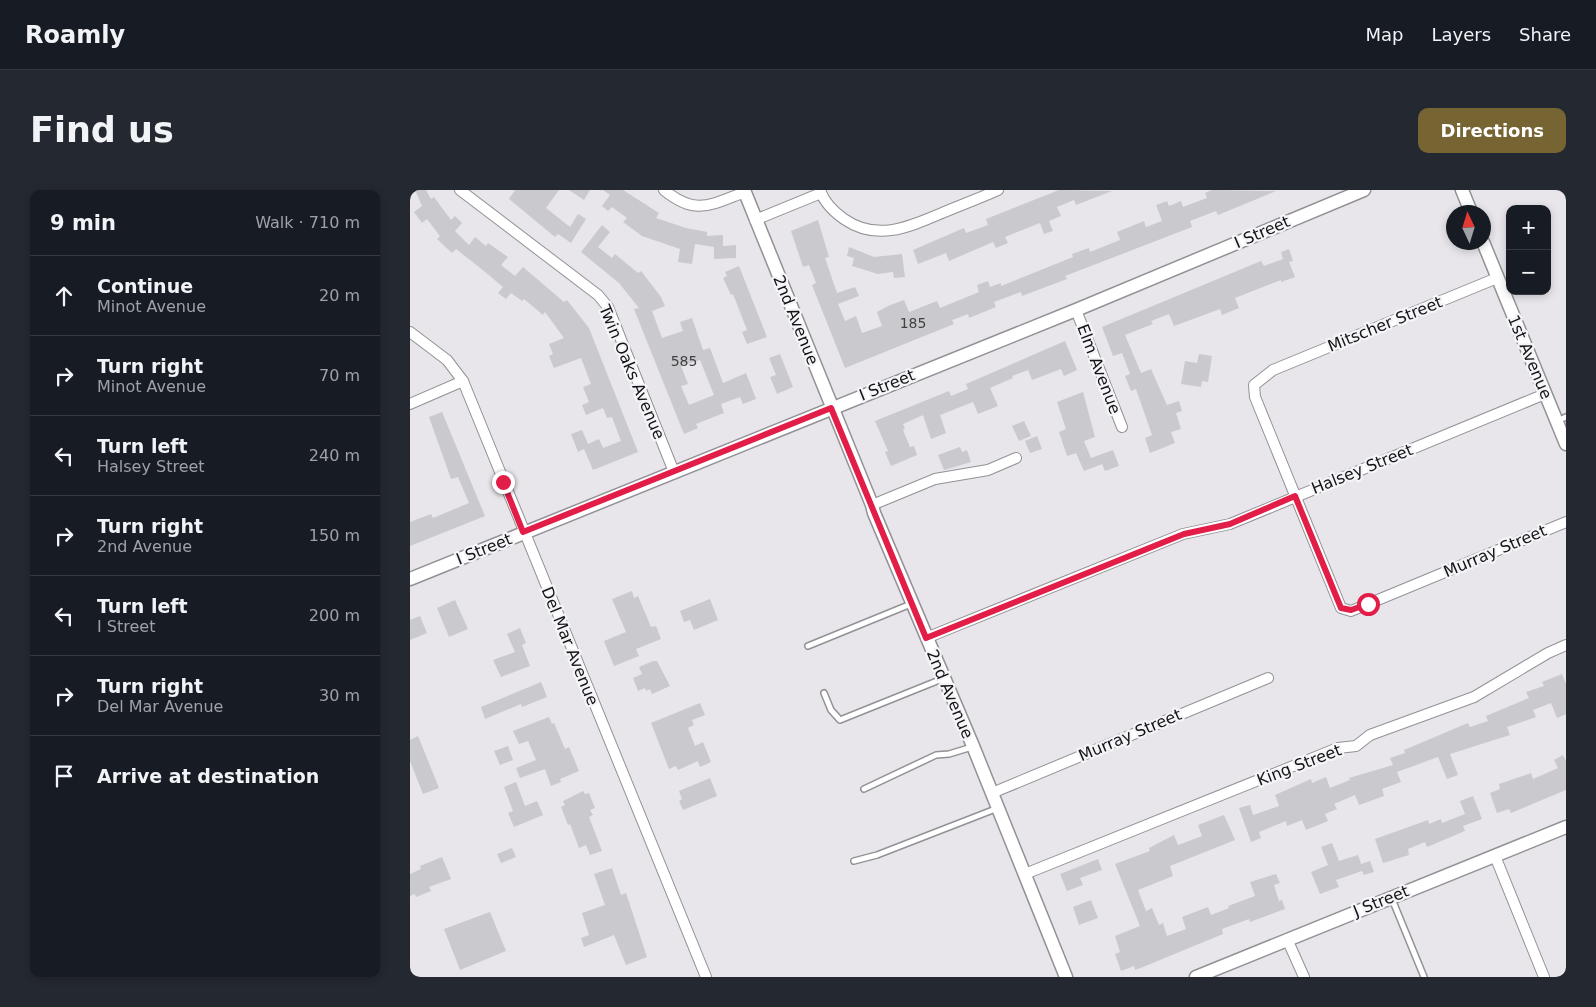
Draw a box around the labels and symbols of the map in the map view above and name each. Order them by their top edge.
north arrow [1446,205,1491,250]
street label: I Street [1231,212,1293,252]
street label: 2nd Avenue [769,272,823,368]
street label: Mitscher Street [1325,292,1445,356]
street label: Twin Oaks Avenue [595,301,669,442]
street label: 1st Avenue [1504,312,1556,402]
house number: 185 [900,315,926,331]
street label: Elm Avenue [1073,321,1125,417]
house number: 585 [671,353,697,369]
street label: I Street [856,365,918,405]
street label: Halsey Street [1309,440,1415,498]
route end [492,471,515,494]
street label: Murray Street [1441,521,1549,581]
street label: I Street [453,529,515,569]
street label: Del Mar Avenue [538,584,602,708]
route start [1357,593,1380,616]
street label: 2nd Avenue [923,647,977,741]
street label: Murray Street [1076,705,1184,765]
street label: King Street [1254,740,1344,790]
street label: J Street [1349,881,1412,921]

